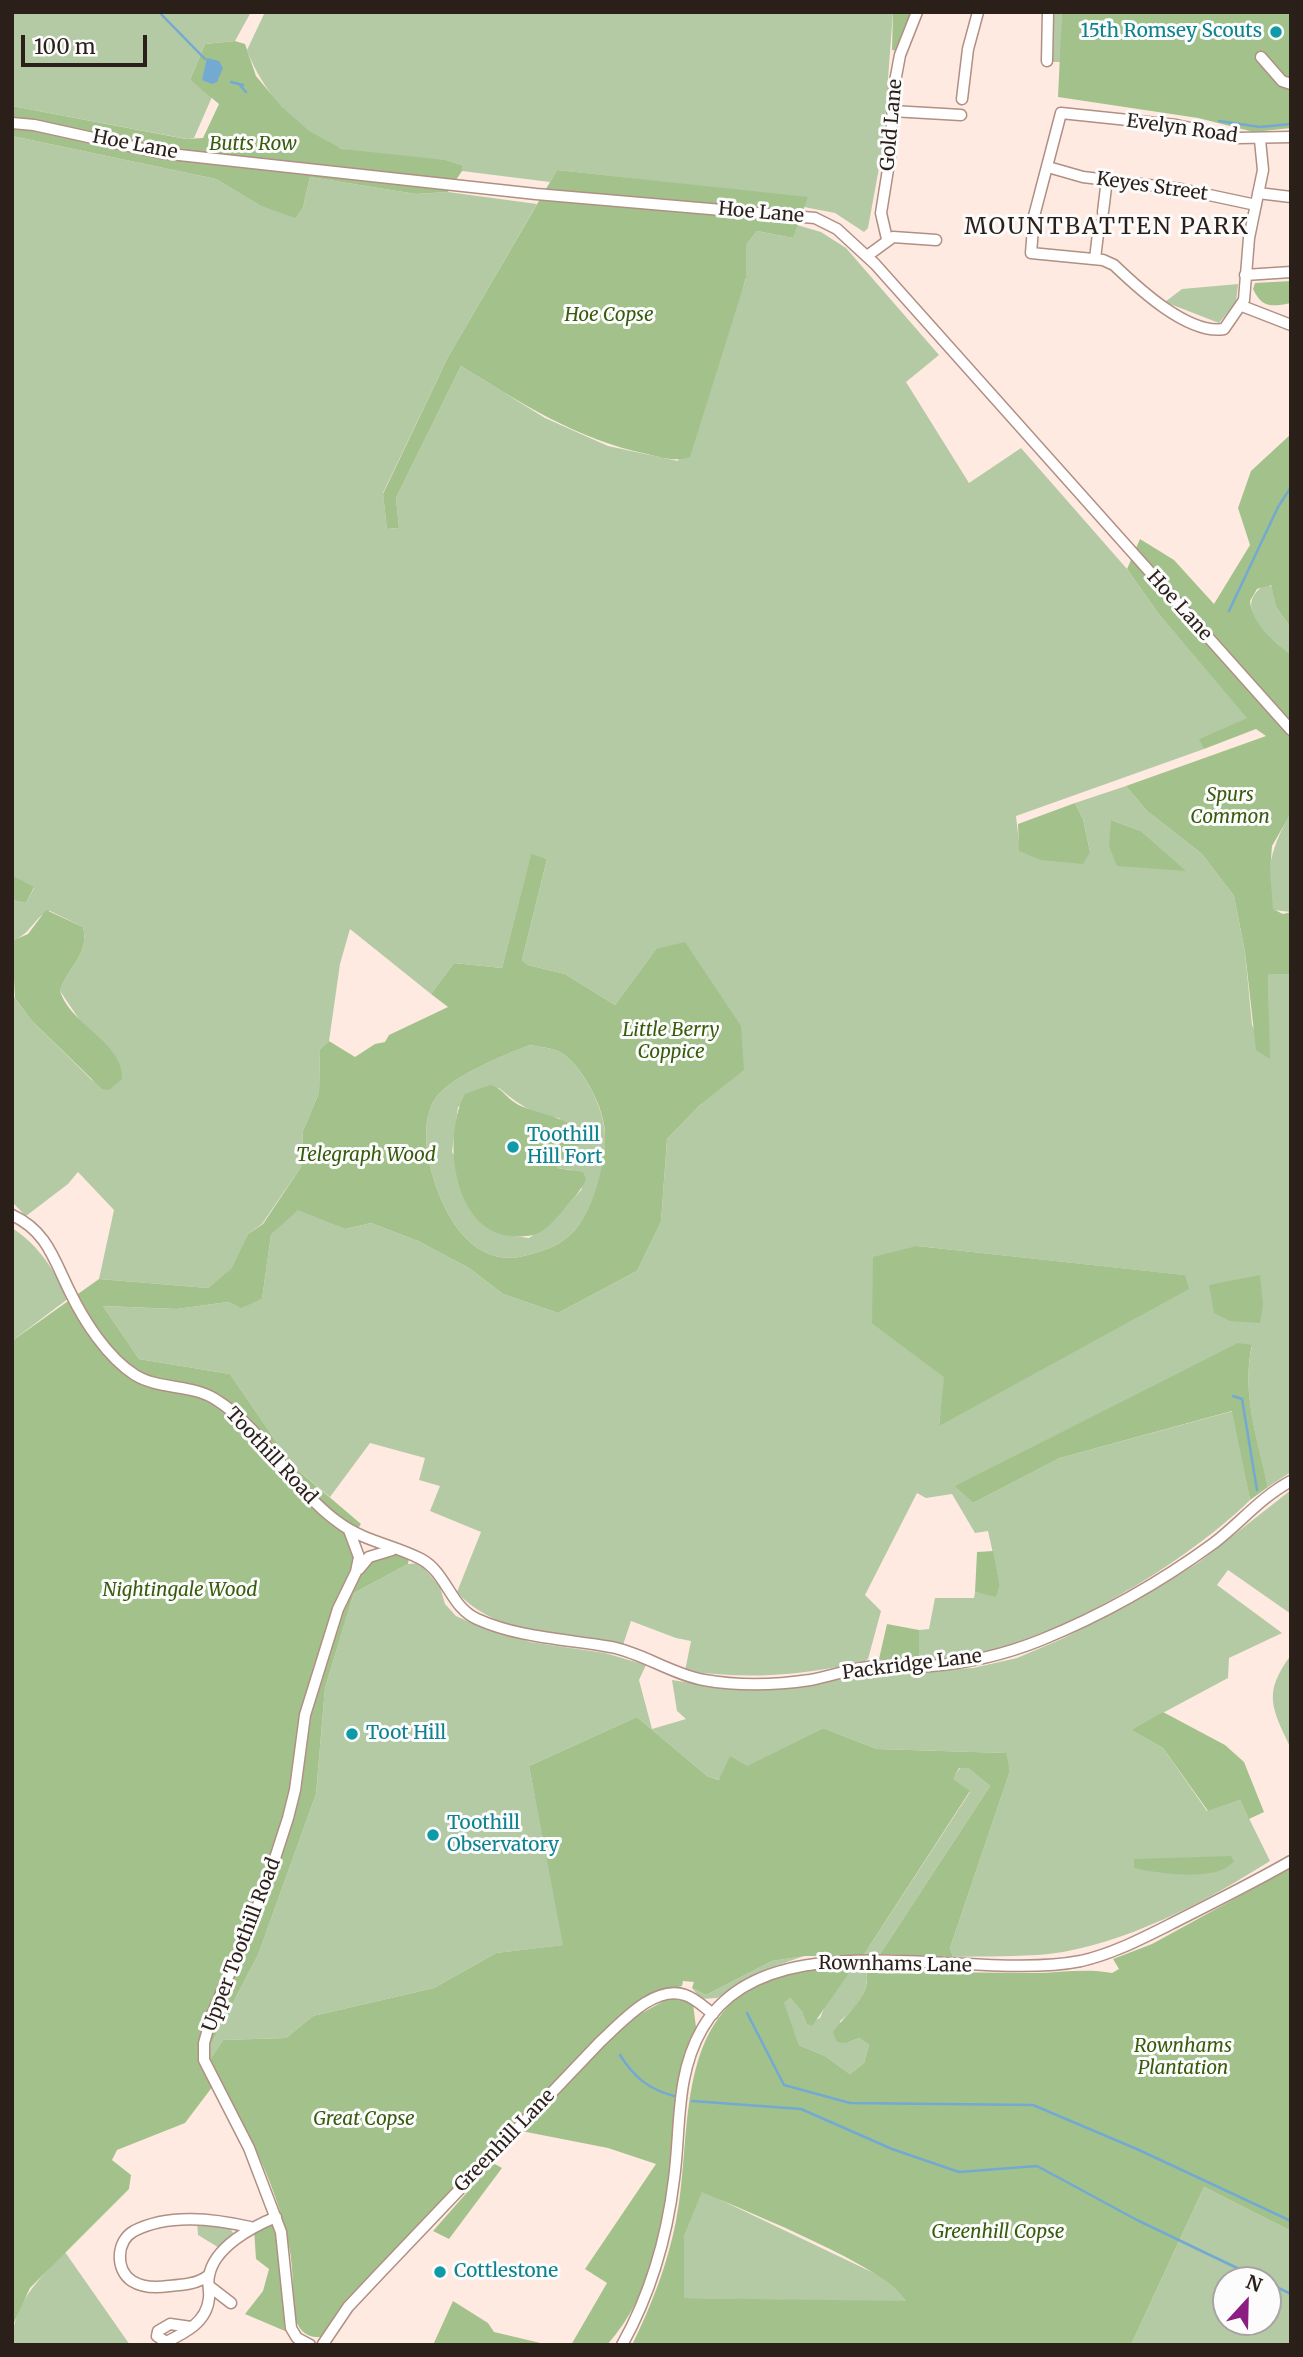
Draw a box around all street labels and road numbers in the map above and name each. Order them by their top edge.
street label: Gold Lane [877,78,907,172]
street label: Evelyn Road [1125,110,1239,148]
street label: Hoe Lane [91,126,179,164]
street label: Keyes Street [1095,168,1209,206]
street label: Hoe Lane [717,198,805,228]
street label: Hoe Lane [1142,566,1216,646]
street label: Toothill Road [221,1403,321,1509]
street label: Packridge Lane [841,1645,983,1685]
street label: Upper Toothill Road [198,1855,286,2035]
street label: Rownhams Lane [818,1952,972,1978]
street label: Greenhill Lane [450,2085,560,2197]

